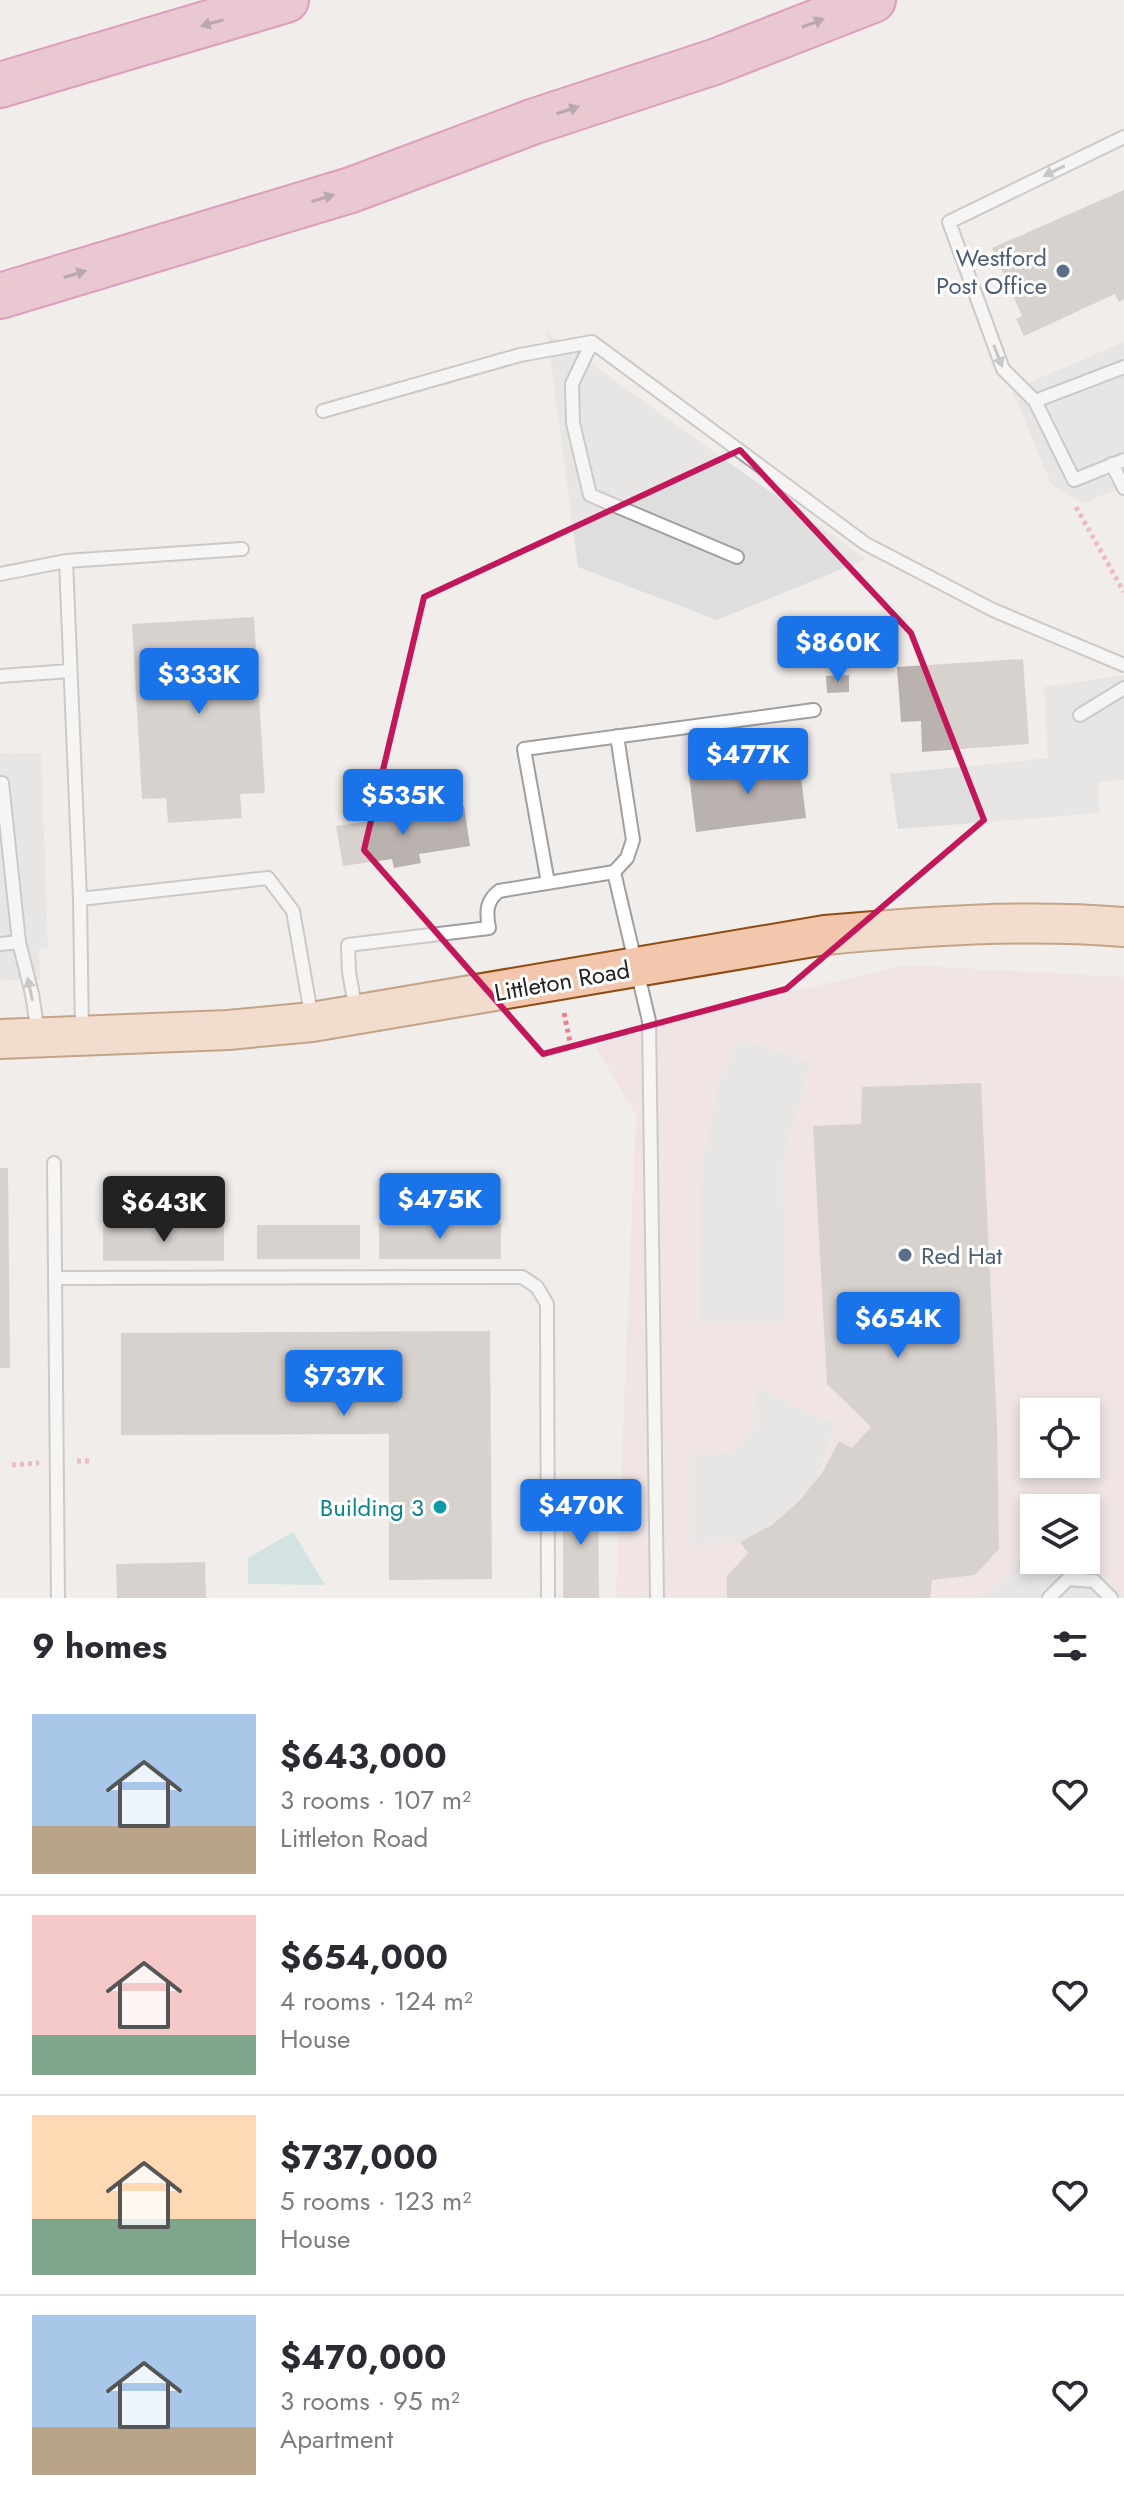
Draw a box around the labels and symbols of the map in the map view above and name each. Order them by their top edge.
one-way arrow [801,16,825,29]
one-way arrow [199,17,223,30]
one-way arrow [556,104,580,116]
one-way arrow [1042,164,1065,178]
one-way arrow [312,191,336,204]
place label: Westford Post Office [936,240,1047,303]
marker: Westford Post Office [1054,262,1072,280]
one-way arrow [63,267,87,280]
one-way arrow [992,344,1005,368]
pin: $860K [782,616,894,684]
pin: $333K [143,648,255,716]
pin: $477K [692,728,804,796]
pin: $535K [347,769,459,837]
street label: Littleton Road [492,952,632,1010]
one-way arrow [23,977,36,1002]
pin: $475K [384,1173,496,1241]
pin: $643K [108,1176,220,1244]
place label: Red Hat [921,1238,1002,1273]
marker: Red Hat [896,1246,914,1264]
pin: $654K [842,1292,954,1360]
pin: $737K [288,1350,400,1418]
pin: $470K [525,1479,637,1547]
place label: Building 3 [320,1490,424,1525]
marker: Building 3 [431,1498,449,1516]

